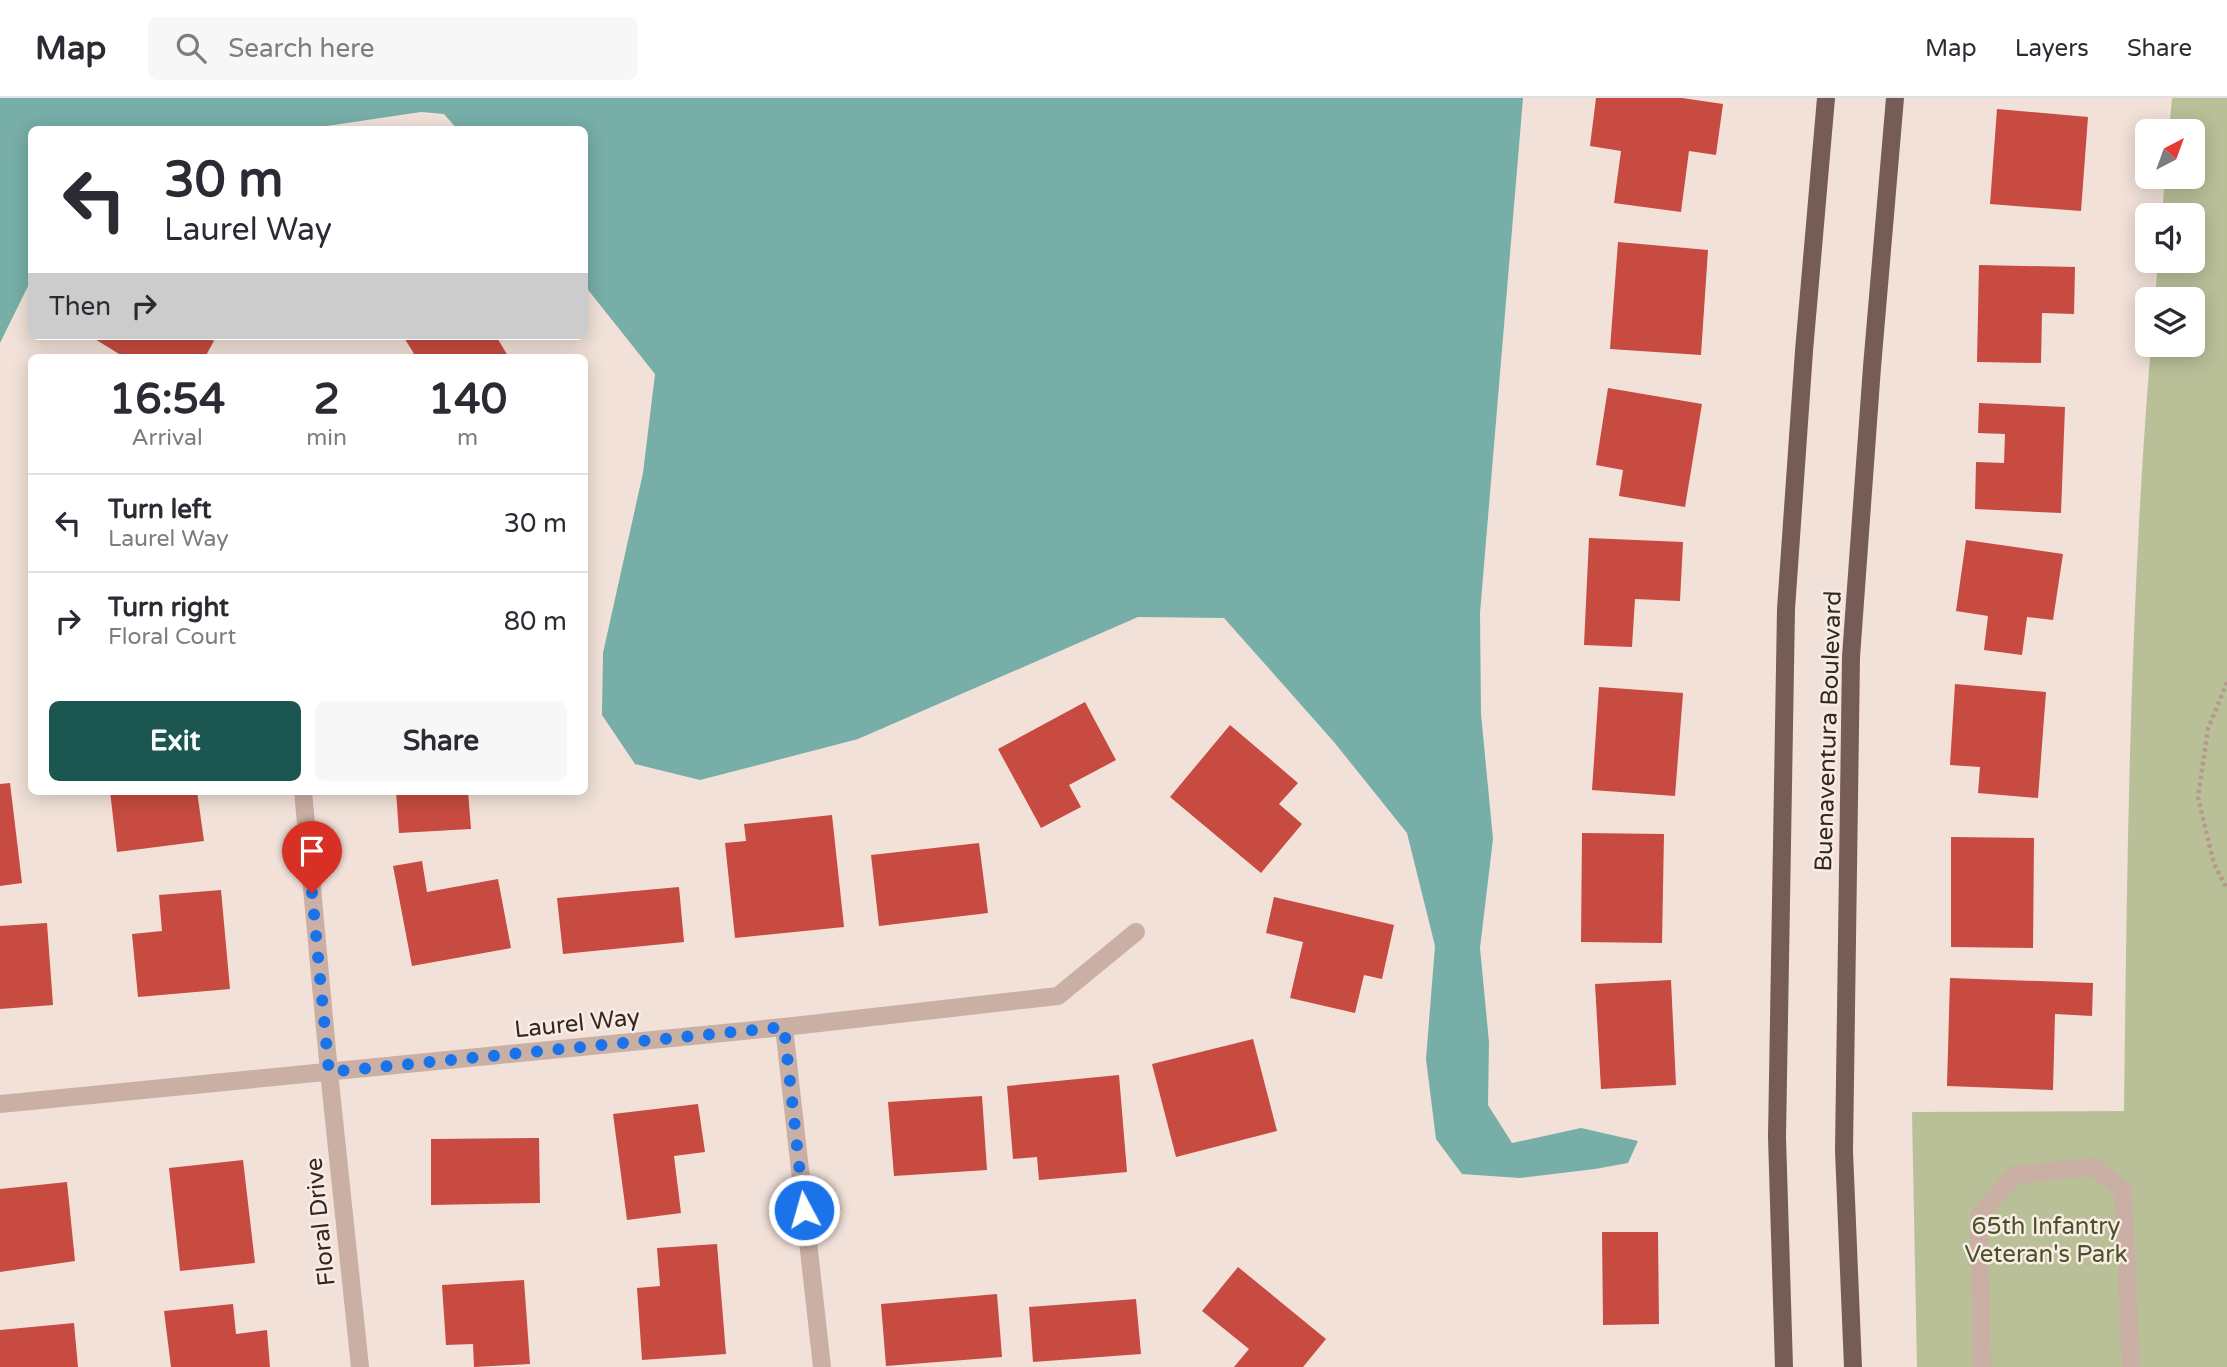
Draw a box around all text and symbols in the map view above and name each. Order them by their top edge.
search box [148,17,638,80]
text: Map [35,29,106,68]
icon: search [172,29,210,67]
text: Search here [228,33,374,64]
text: Map [1925,34,1977,63]
text: Layers [2015,34,2089,63]
text: Share [2127,34,2192,63]
north arrow [2135,119,2205,189]
map controls [2135,119,2205,357]
text: 30 m [164,151,283,210]
icon: left [49,154,140,245]
button: sound [2135,203,2205,273]
text: Laurel Way [164,211,332,249]
icon: right [125,287,163,325]
button: layers [2135,287,2205,357]
text: Then [49,291,111,322]
text: 16:54 [109,374,225,425]
text: 2 [313,374,340,425]
text: 140 [428,374,507,425]
text: Arrival [132,424,203,452]
text: min [306,424,347,452]
text: m [457,424,478,452]
text: Turn left [108,494,211,525]
icon: left [49,504,87,542]
text: 30 m [504,508,567,539]
text: Laurel Way [108,525,229,553]
street label: Buenaventura Boulevard [1809,590,1848,872]
text: Turn right [108,592,229,623]
icon: right [49,602,87,640]
text: 80 m [504,606,567,637]
text: Floral Court [108,623,236,651]
button: Exit [49,701,301,781]
button: Share [315,701,567,781]
pin [282,821,342,893]
icon: arrive [293,832,331,870]
street label: Laurel Way [513,1002,641,1044]
street label: Floral Drive [299,1156,342,1288]
position arrow [767,1173,841,1247]
park label: 65th Infantry Veteran's Park [1964,1212,2128,1269]

